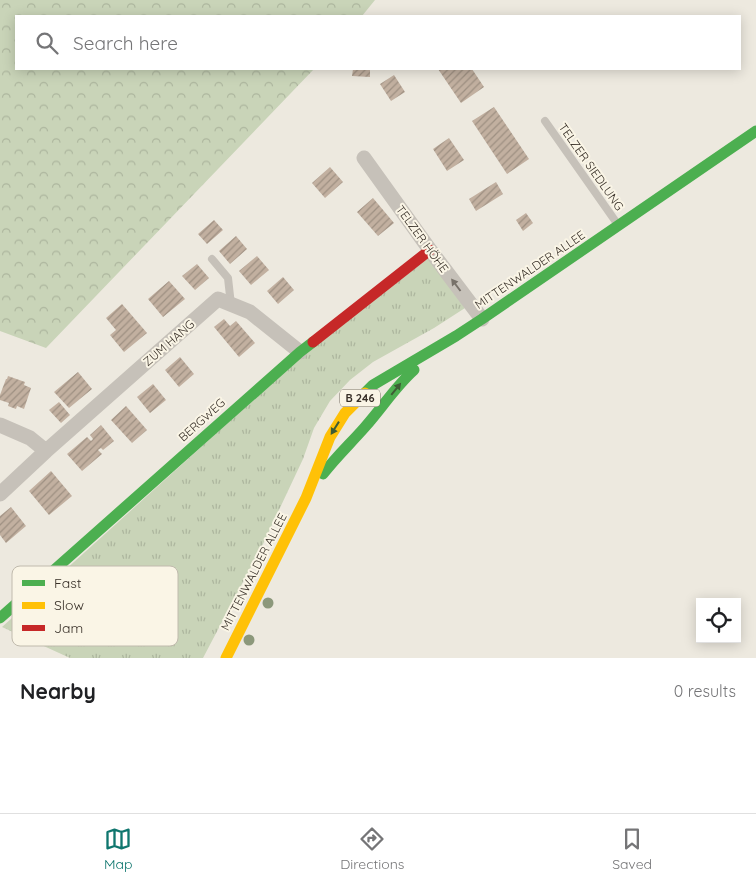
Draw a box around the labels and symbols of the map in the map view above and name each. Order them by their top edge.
street label: TELZER SIEDLUNG [556,120,627,213]
street label: TELZER HÖHE [393,202,452,275]
street label: MITTENWALDER ALLEE [472,227,588,312]
one-way arrow [451,278,461,292]
street label: ZUM HANG [140,316,197,369]
one-way arrow [390,383,401,396]
road number: B 246 [340,389,380,406]
street label: BERGWEG [175,395,228,444]
one-way arrow [331,422,340,435]
street label: MITTENWALDER ALLEE [217,510,290,633]
legend [12,566,178,646]
text: Fast [54,574,82,592]
text: Slow [54,596,84,614]
text: Jam [54,619,83,637]

